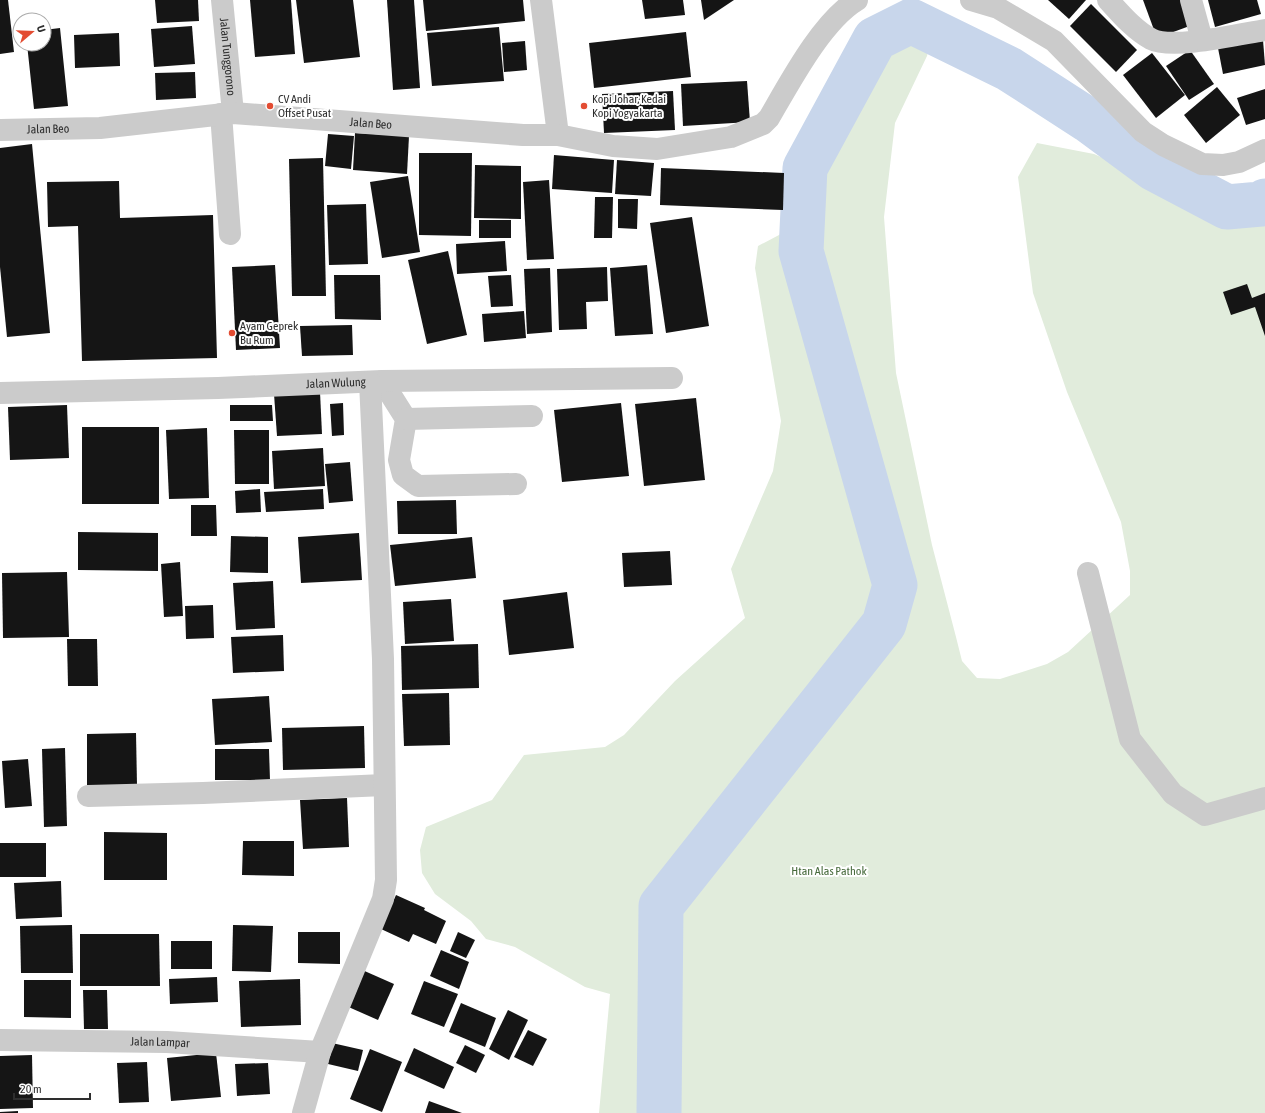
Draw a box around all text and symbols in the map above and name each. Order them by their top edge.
north arrow [12,12,52,52]
street label: Jalan Tunggorono [217,17,238,97]
text: U [35,24,48,34]
place label: CV Andi Offset Pusat [278,92,332,120]
place label: Kopi Johar, Kedai Kopi Yogyakarta [592,92,666,120]
marker: CV Andi Offset Pusat [265,101,275,111]
marker: Kopi Johar, Kedai Kopi Yogyakarta [579,101,589,111]
street label: Jalan Beo [349,115,393,132]
street label: Jalan Beo [27,122,70,136]
place label: Ayam Geprek Bu Rum [240,319,299,347]
marker: Ayam Geprek Bu Rum [227,328,237,338]
street label: Jalan Wulung [306,375,367,391]
park label: Htan Alas Pathok [791,864,867,878]
street label: Jalan Lampar [130,1035,191,1050]
scale bar [14,1075,90,1101]
text: 20 m [20,1082,42,1096]

